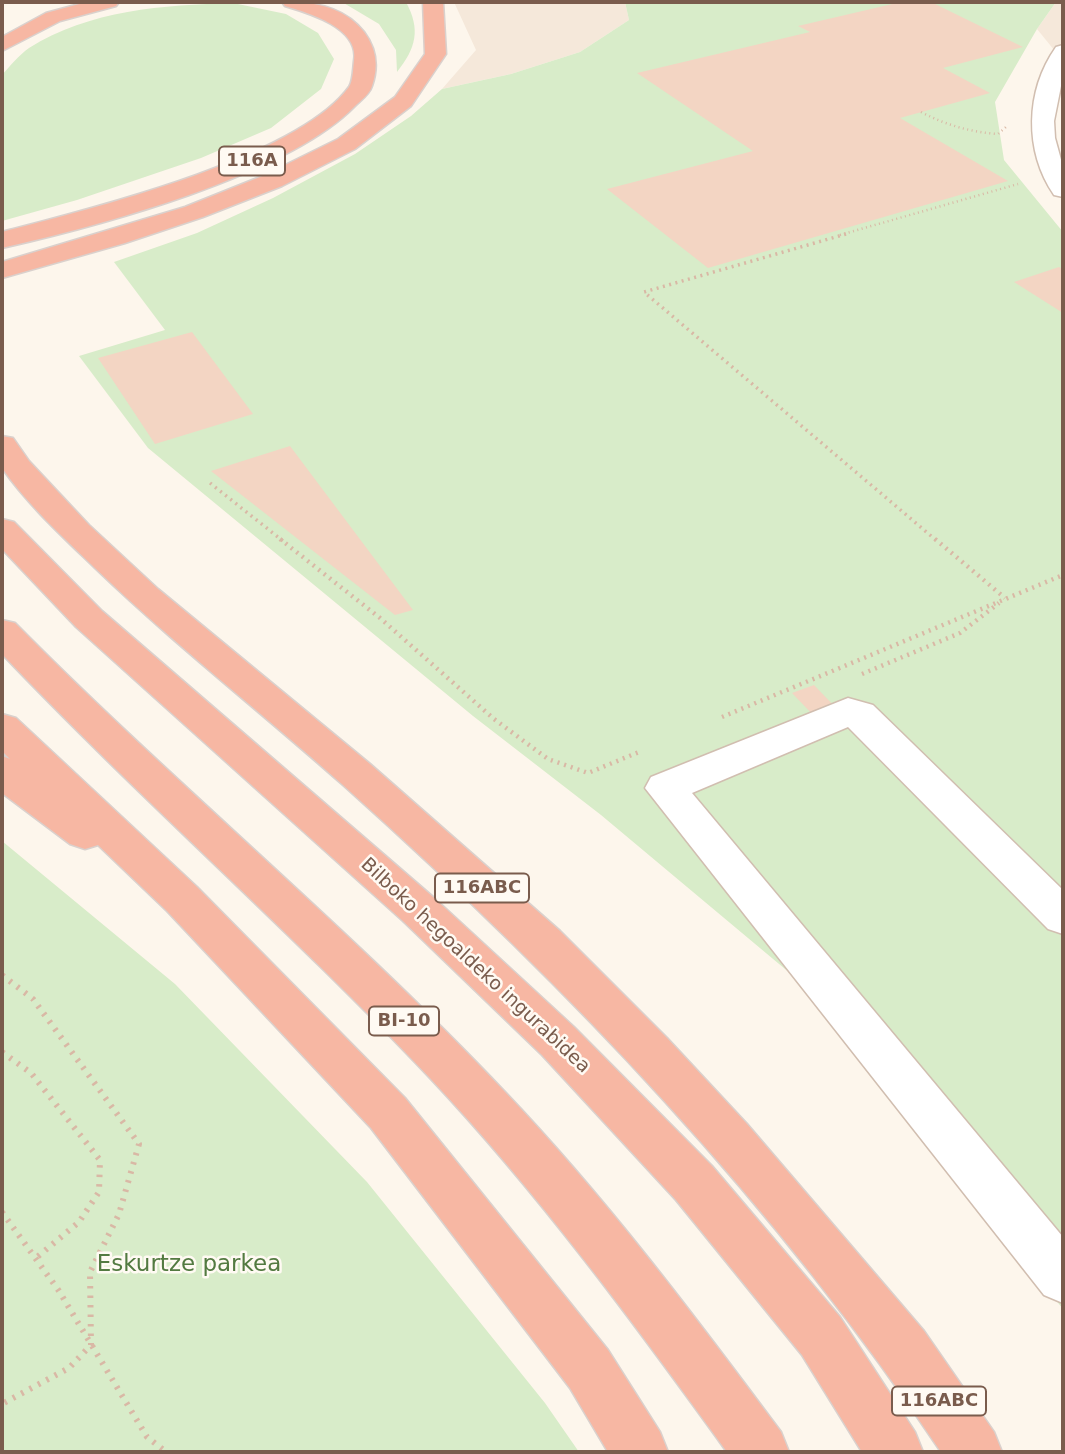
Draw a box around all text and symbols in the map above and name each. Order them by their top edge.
road number: 116A [219,146,285,176]
street label: Bilboko hegoaldeko ingurabidea [356,854,594,1078]
road number: 116ABC [435,874,529,903]
road number: BI-10 [369,1006,439,1036]
park label: Eskurtze parkea [97,1251,281,1279]
road number: 116ABC [892,1386,986,1416]

